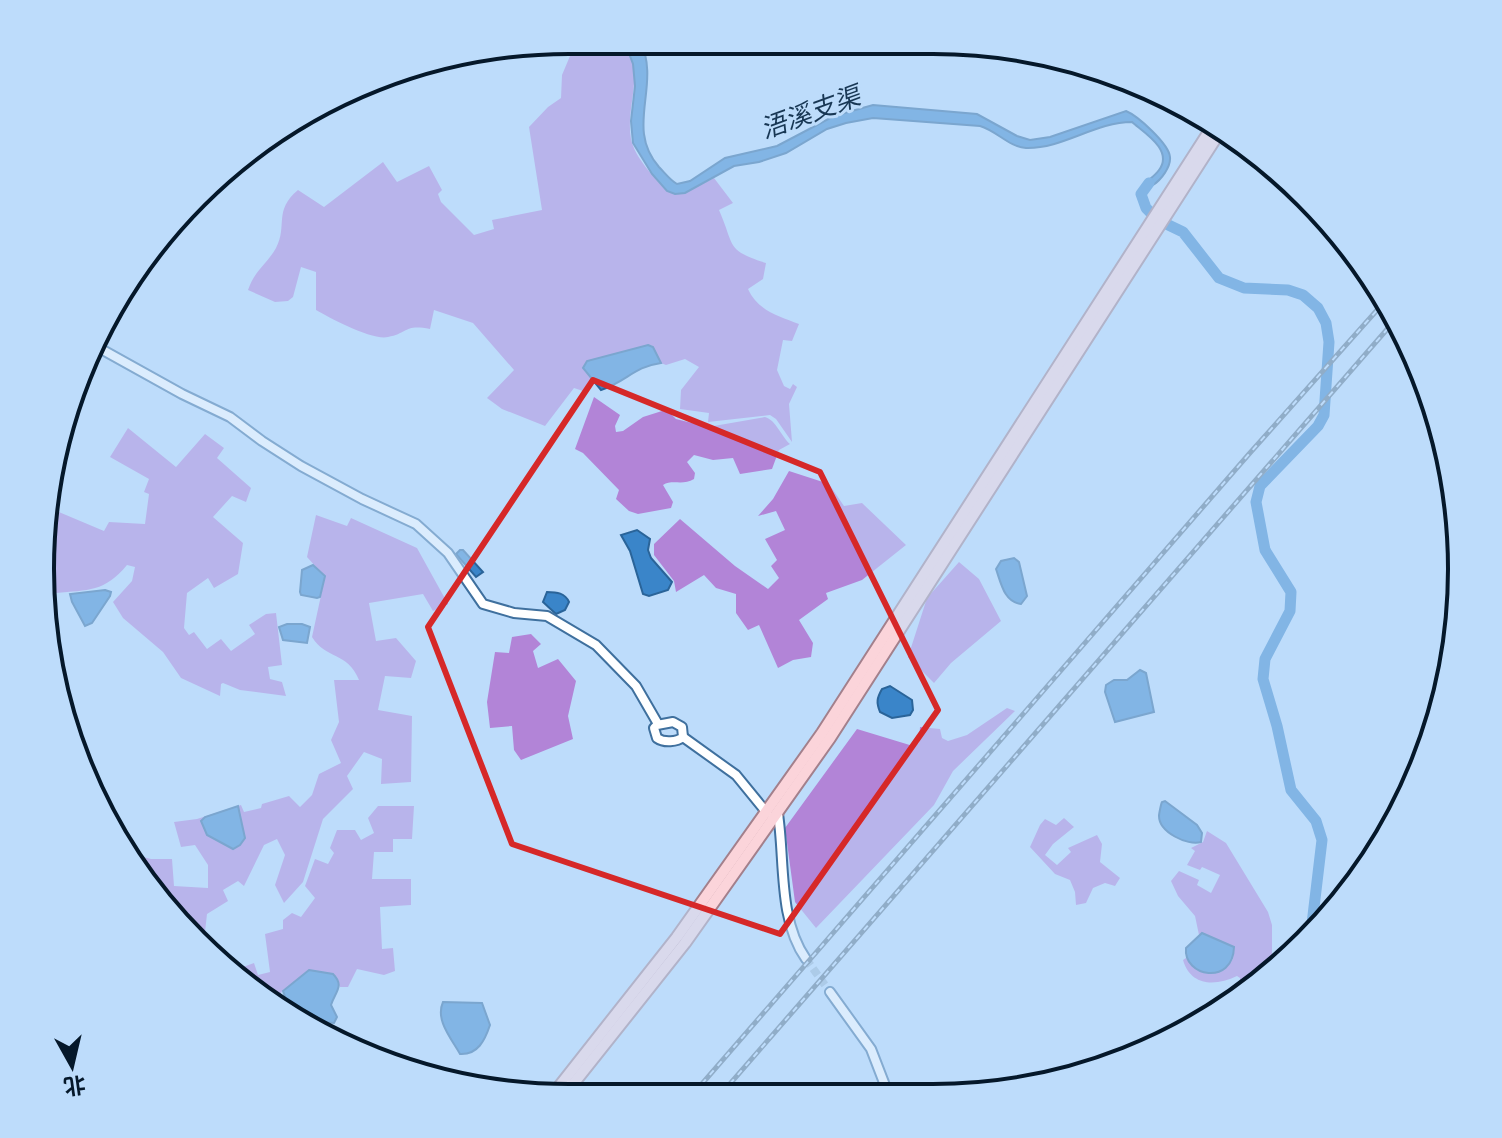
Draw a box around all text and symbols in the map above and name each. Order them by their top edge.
water label: 浯溪支渠 [755,77,868,145]
north arrow [32,1026,112,1106]
text: 北 [62,1070,88,1101]

